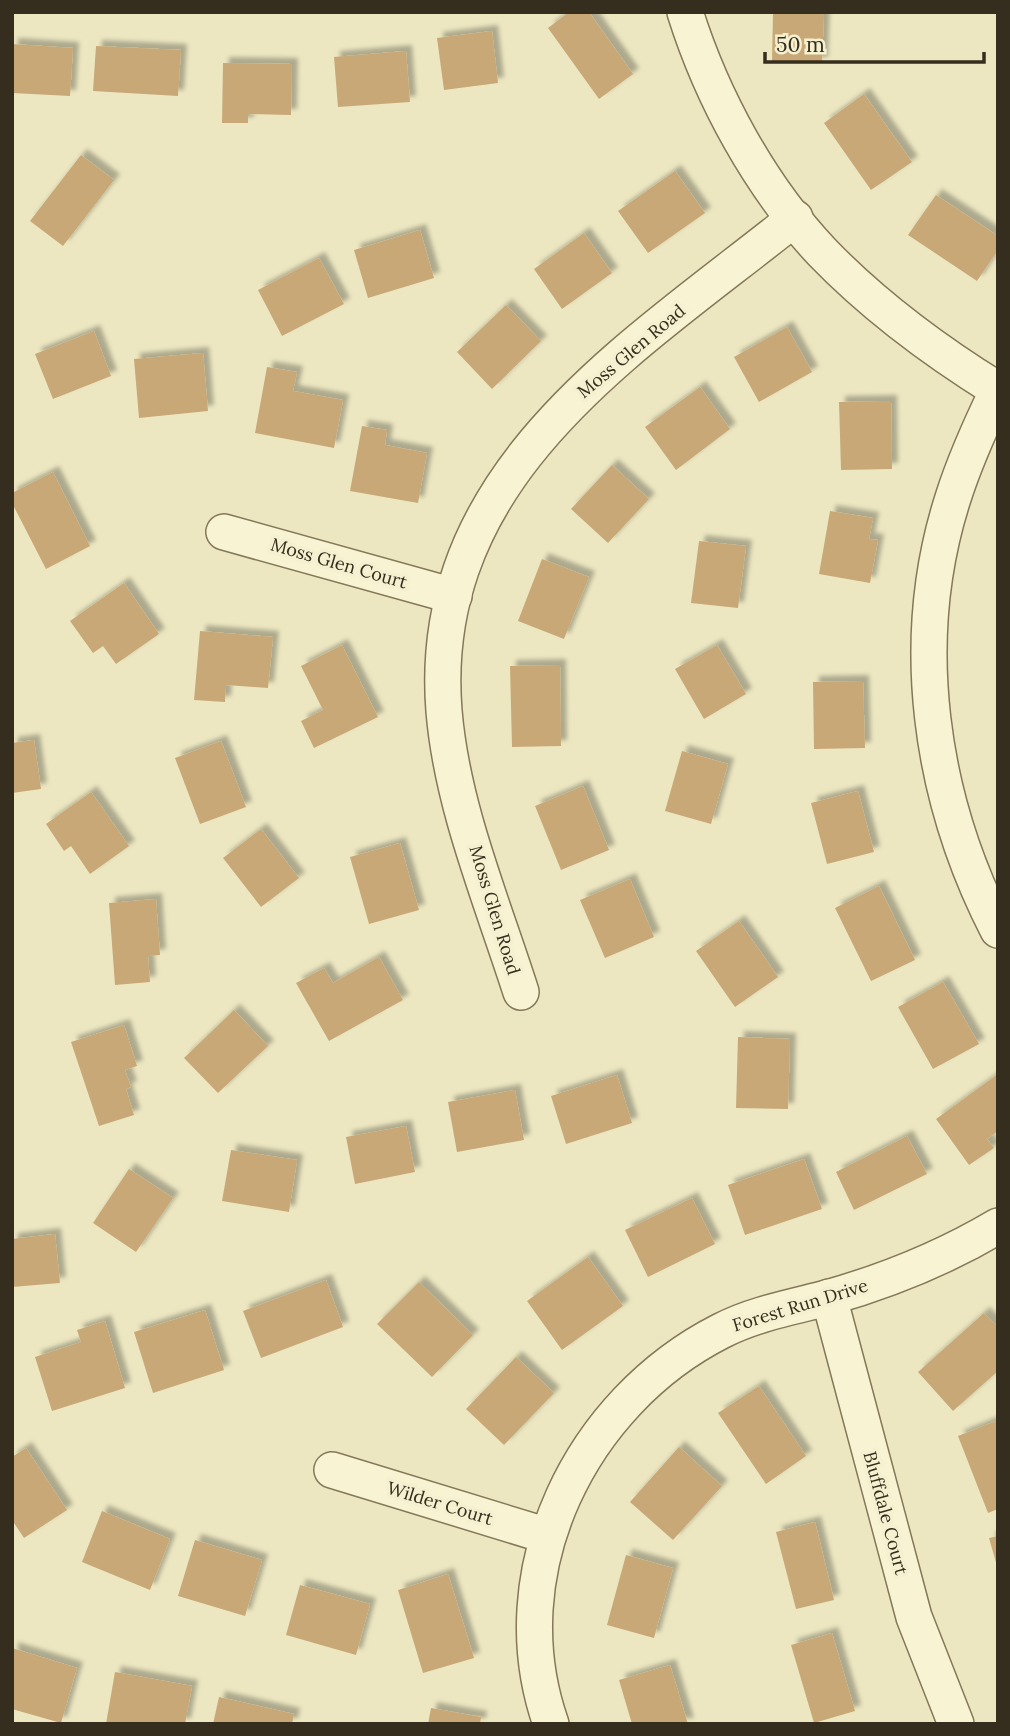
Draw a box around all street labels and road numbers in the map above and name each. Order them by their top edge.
street label: Moss Glen Road [572,299,690,403]
street label: Moss Glen Court [268,533,410,594]
street label: Moss Glen Road [464,843,526,978]
street label: Forest Run Drive [730,1273,871,1337]
street label: Bluffdale Court [858,1449,914,1577]
street label: Wilder Court [384,1476,496,1530]

